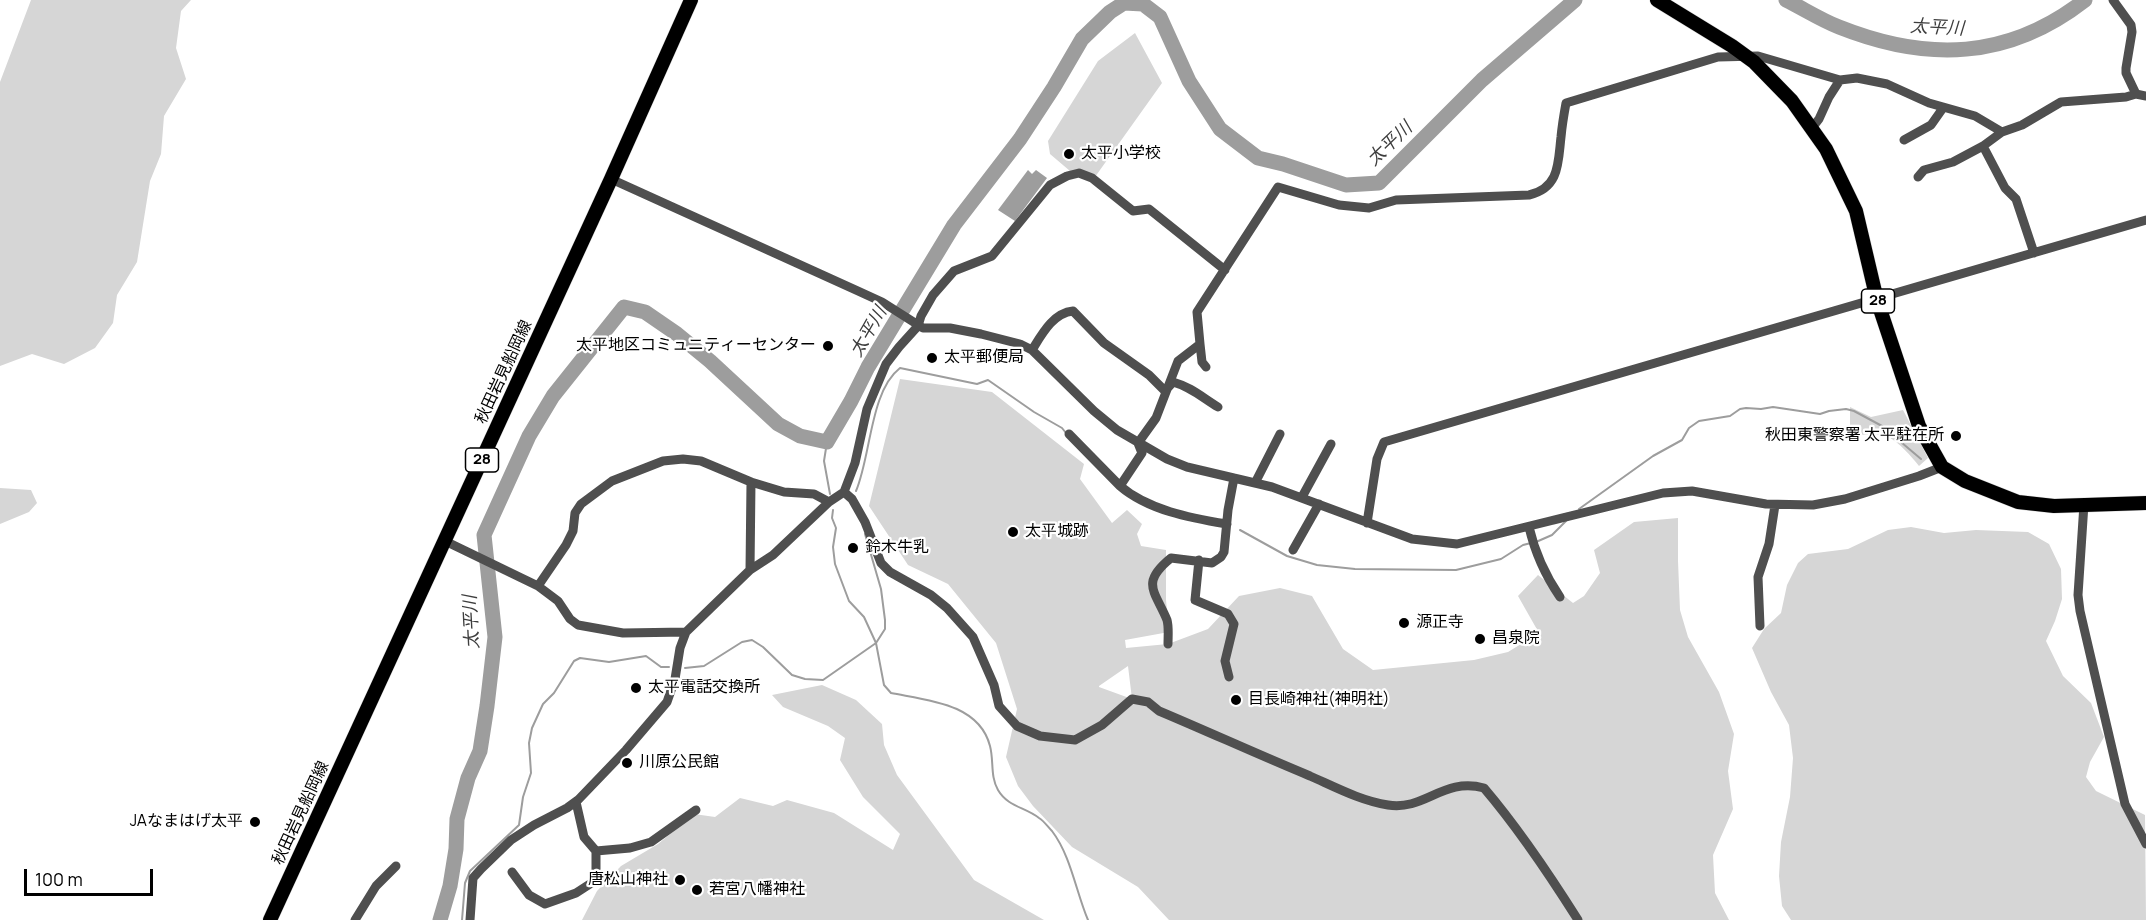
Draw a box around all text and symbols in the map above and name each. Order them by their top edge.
water label: 太平川 [1909,16,1965,40]
water label: 太平川 [1363,117,1417,171]
place label: 太平小学校 [1081,144,1161,164]
marker: 太平小学校 [1062,147,1076,161]
road number: 28 [1862,289,1894,313]
water label: 太平川 [846,303,892,361]
street label: 秋田岩見船岡線 [472,317,536,427]
place label: 太平地区コミュニティーセンター [576,336,816,356]
marker: 太平地区コミュニティーセンター [821,339,835,353]
place label: 太平郵便局 [944,348,1024,368]
marker: 太平郵便局 [925,351,939,365]
place label: 秋田東警察署 太平駐在所 [1765,426,1944,446]
marker: 秋田東警察署 太平駐在所 [1949,429,1963,443]
road number: 28 [466,448,498,472]
place label: 太平城跡 [1025,522,1089,542]
marker: 太平城跡 [1006,525,1020,539]
place label: 鈴木牛乳 [865,538,929,558]
marker: 鈴木牛乳 [846,541,860,555]
water label: 太平川 [460,594,484,650]
place label: 源正寺 [1416,613,1464,633]
marker: 源正寺 [1397,616,1411,630]
place label: 昌泉院 [1492,629,1540,649]
marker: 昌泉院 [1473,632,1487,646]
place label: 太平電話交換所 [648,678,760,698]
marker: 太平電話交換所 [629,681,643,695]
place label: 目長崎神社(神明社) [1248,690,1390,710]
marker: 目長崎神社(神明社) [1229,693,1243,707]
place label: 川原公民館 [639,753,719,773]
marker: 川原公民館 [620,756,634,770]
street label: 秋田岩見船岡線 [269,758,333,868]
place label: JAなまはげ太平 [130,812,243,832]
marker: JAなまはげ太平 [248,815,262,829]
scale bar [27,857,156,895]
text: 100 m [35,867,83,891]
place label: 唐松山神社 [588,870,668,890]
marker: 唐松山神社 [673,873,687,887]
place label: 若宮八幡神社 [709,880,805,900]
marker: 若宮八幡神社 [690,883,704,897]

